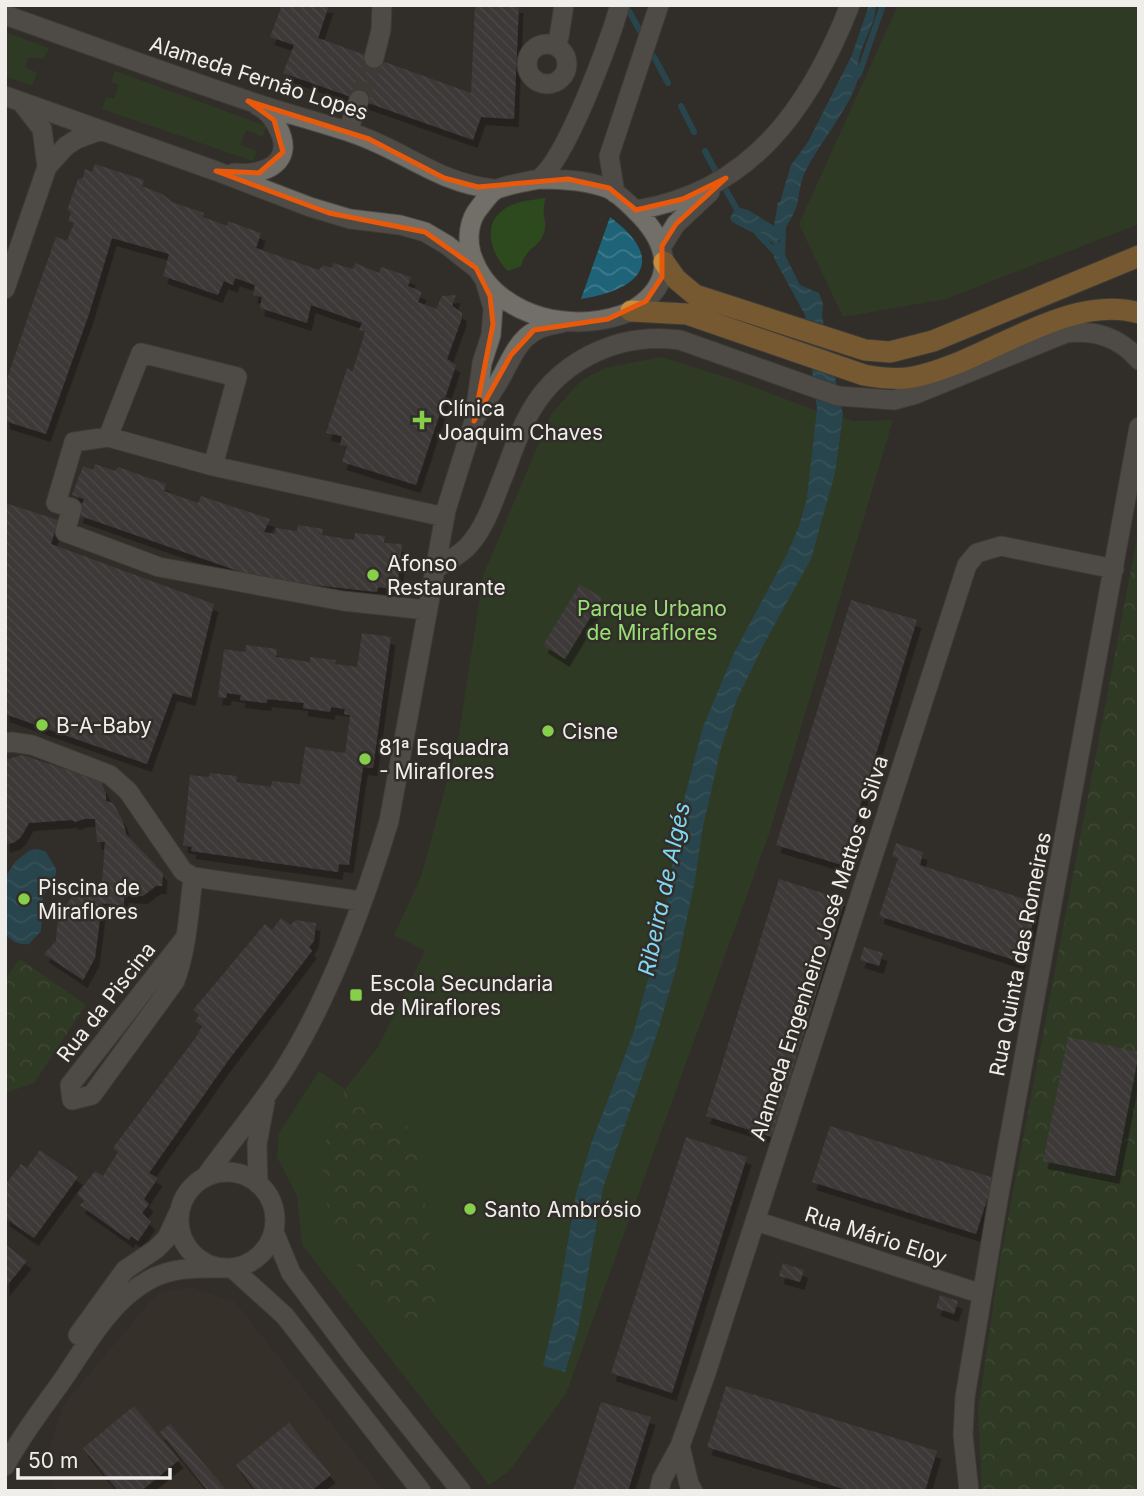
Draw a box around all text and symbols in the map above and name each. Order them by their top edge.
street label: Alameda Fernão Lopes [147,31,371,125]
place label: Clínica Joaquim Chaves [438,396,603,445]
marker: Clínica Joaquim Chaves [412,410,432,430]
place label: Afonso Restaurante [387,551,506,600]
marker: Afonso Restaurante [365,567,381,583]
park label: Parque Urbano de Miraflores [577,596,727,645]
place label: B-A-Baby [56,713,152,738]
marker: B-A-Baby [34,717,50,733]
place label: Cisne [562,719,618,744]
marker: Cisne [540,723,556,739]
place label: 81ª Esquadra - Miraflores [379,735,509,784]
marker: 81ª Esquadra - Miraflores [357,751,373,767]
street label: Alameda Engenheiro José Mattos e Silva [745,752,893,1144]
water label: Ribeira de Algés [632,800,696,978]
street label: Rua Quinta das Romeiras [984,830,1056,1078]
place label: Piscina de Miraflores [38,875,140,924]
marker: Piscina de Miraflores [16,891,32,907]
street label: Rua da Piscina [51,937,161,1067]
place label: Escola Secundaria de Miraflores [370,971,553,1020]
marker: Escola Secundaria de Miraflores [348,987,364,1003]
place label: Santo Ambrósio [484,1197,642,1222]
marker: Santo Ambrósio [462,1201,478,1217]
street label: Rua Mário Eloy [802,1201,950,1271]
scale bar [18,1436,170,1480]
text: 50 m [28,1448,78,1473]

